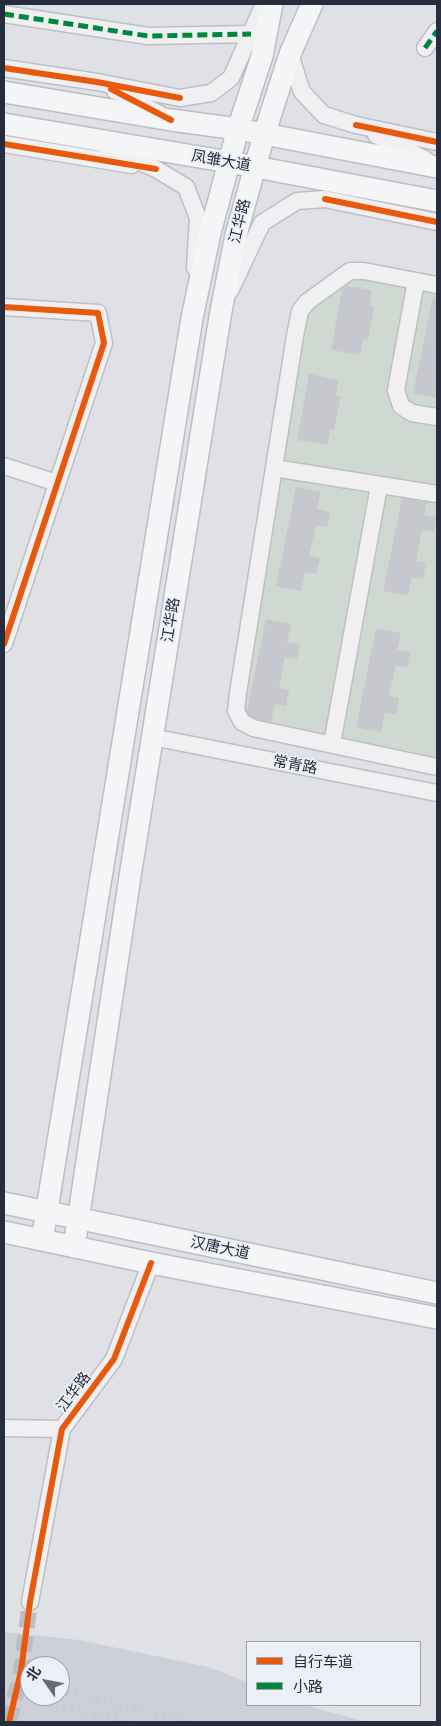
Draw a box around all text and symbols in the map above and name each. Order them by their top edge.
street label: 凤雏大道 [190,147,252,175]
street label: 江华路 [226,197,254,245]
street label: 江华路 [159,596,183,644]
street label: 常青路 [271,752,319,778]
street label: 汉唐大道 [189,1233,251,1263]
street label: 江华路 [53,1369,95,1415]
legend [246,1641,421,1706]
text: 自行车道 [293,1653,353,1671]
north arrow [20,1656,70,1706]
text: 北 [23,1663,44,1684]
text: 小路 [293,1678,323,1696]

